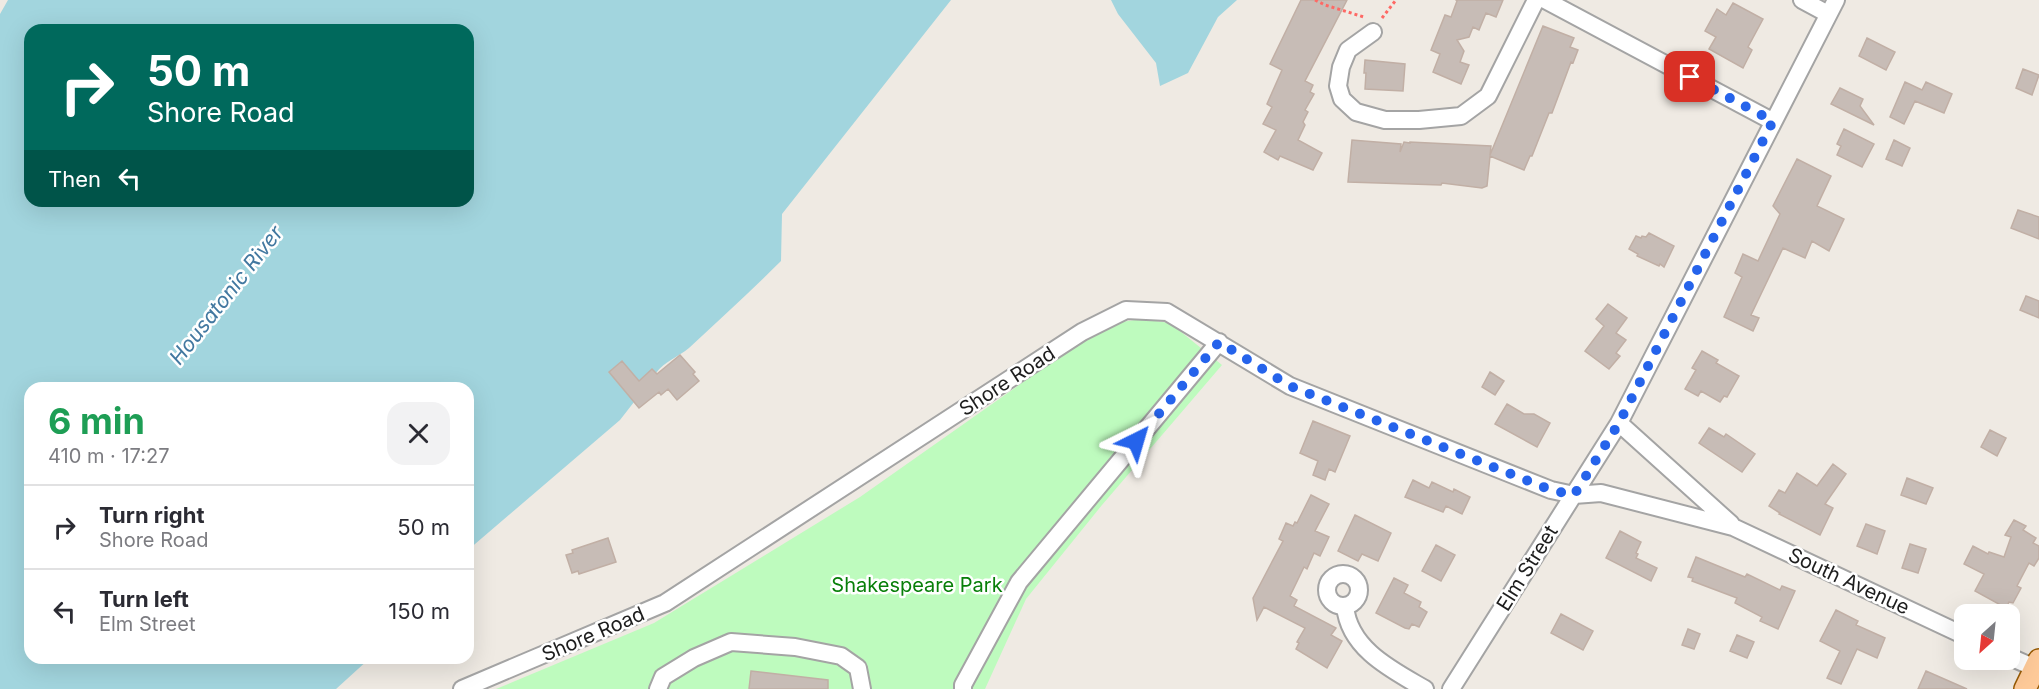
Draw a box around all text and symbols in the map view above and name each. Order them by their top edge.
text: 50 m [147,45,250,96]
icon: right [48,48,126,126]
pin [1664,51,1715,102]
icon: arrive [1673,60,1706,93]
text: Shore Road [147,96,295,129]
icon: left [113,162,146,195]
text: Then [48,166,101,192]
water label: Housatonic River [164,220,289,369]
street label: Shore Road [955,341,1059,421]
text: 6 min [48,399,145,443]
button: close [387,402,450,465]
position arrow [1104,409,1168,473]
text: 410 m · 17:27 [48,444,170,468]
text: Turn right [99,502,205,528]
icon: right [48,511,81,544]
text: 50 m [397,514,450,540]
street label: Elm Street [1491,520,1563,615]
text: Shore Road [99,528,208,552]
street label: South Avenue [1785,542,1913,620]
park label: Shakespeare Park [831,573,1003,597]
text: Turn left [99,586,189,612]
icon: left [48,595,81,628]
text: 150 m [388,598,450,624]
street label: Shore Road [538,602,648,666]
north arrow [1954,604,2020,670]
map controls [1954,604,2020,670]
text: Elm Street [99,612,195,636]

